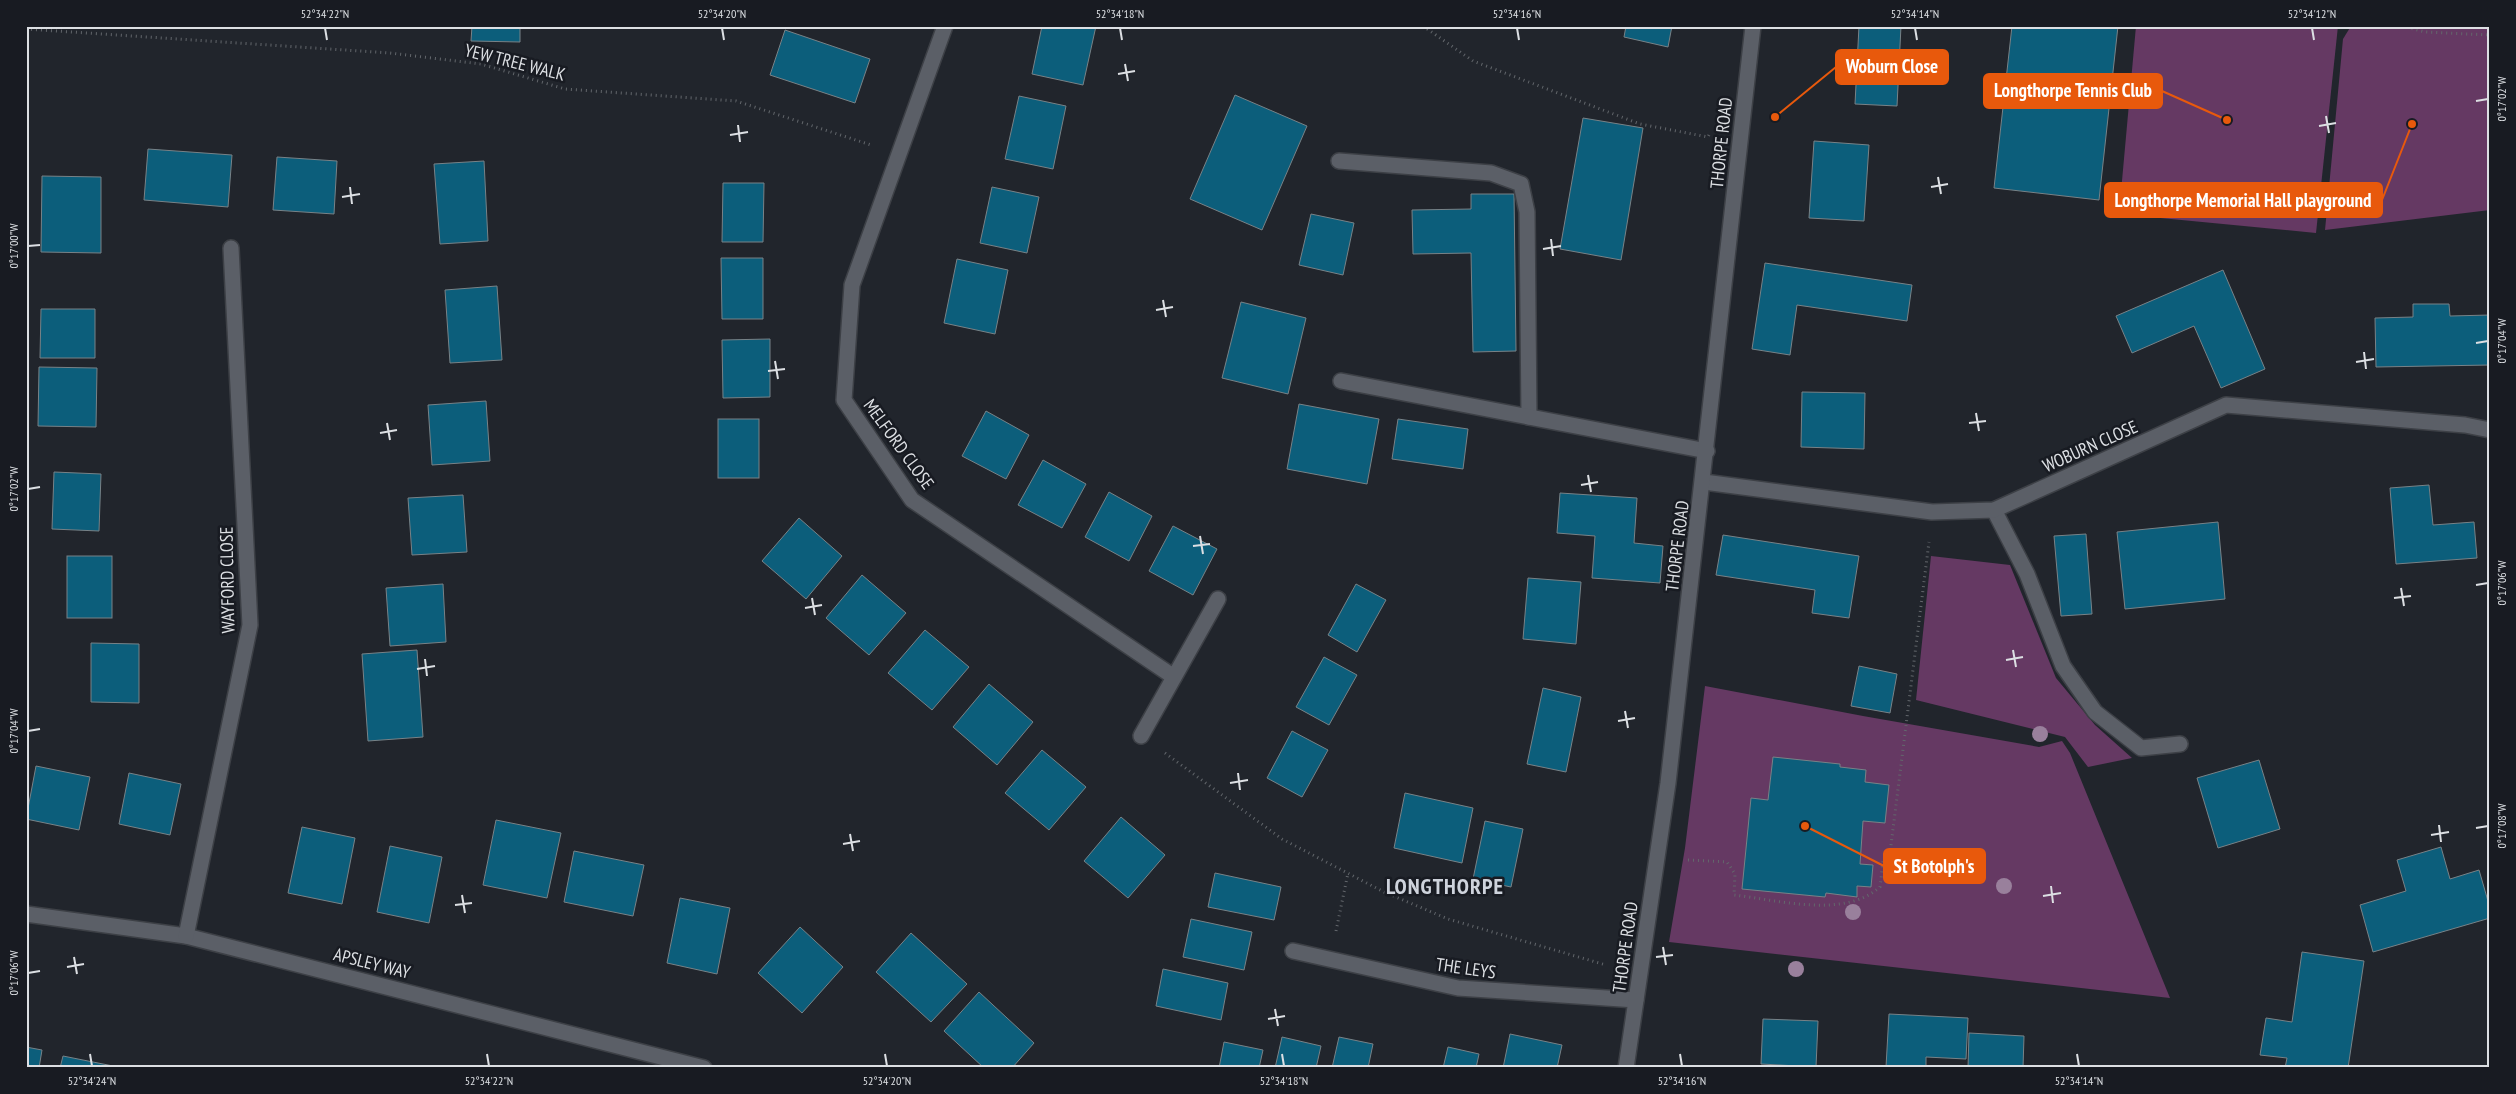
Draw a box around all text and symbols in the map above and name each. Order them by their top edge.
text: 52°34'22"N [301,6,349,21]
text: 52°34'20"N [698,6,746,21]
text: 52°34'18"N [1096,6,1144,21]
text: 52°34'16"N [1493,6,1541,21]
text: 52°34'14"N [1891,6,1939,21]
text: 52°34'12"N [2288,6,2336,21]
street label: YEW TREE WALK [462,38,568,86]
callout: Woburn Close [1836,50,1948,84]
text: Woburn Close [1845,54,1938,78]
callout: Longthorpe Tennis Club [1984,74,2162,108]
text: 0°17'02"W [2494,76,2509,122]
text: Longthorpe Tennis Club [1994,78,2152,102]
street label: THORPE ROAD [1705,96,1737,190]
callout: Longthorpe Memorial Hall playground [2105,183,2382,217]
text: Longthorpe Memorial Hall playground [2114,188,2372,212]
text: 0°17'00"W [6,223,21,269]
text: 0°17'04"W [2494,318,2509,364]
street label: MELFORD CLOSE [859,394,939,494]
street label: WOBURN CLOSE [2039,415,2141,477]
text: 0°17'02"W [6,466,21,512]
street label: THORPE ROAD [1660,499,1694,593]
street label: WAYFORD CLOSE [215,527,239,633]
text: 0°17'06"W [2494,560,2509,606]
text: 0°17'04"W [6,708,21,754]
text: 0°17'08"W [2494,803,2509,849]
callout: St Botolph's [1884,849,1985,883]
text: St Botolph's [1894,854,1975,878]
district label: LONGTHORPE [1386,872,1504,900]
street label: THORPE ROAD [1607,900,1643,994]
street label: APSLEY WAY [331,942,413,984]
text: 0°17'06"W [6,950,21,996]
street label: THE LEYS [1435,952,1498,984]
text: 52°34'24"N [68,1073,116,1088]
text: 52°34'22"N [465,1073,513,1088]
text: 52°34'20"N [863,1073,911,1088]
text: 52°34'18"N [1260,1073,1308,1088]
text: 52°34'16"N [1658,1073,1706,1088]
text: 52°34'14"N [2055,1073,2103,1088]

